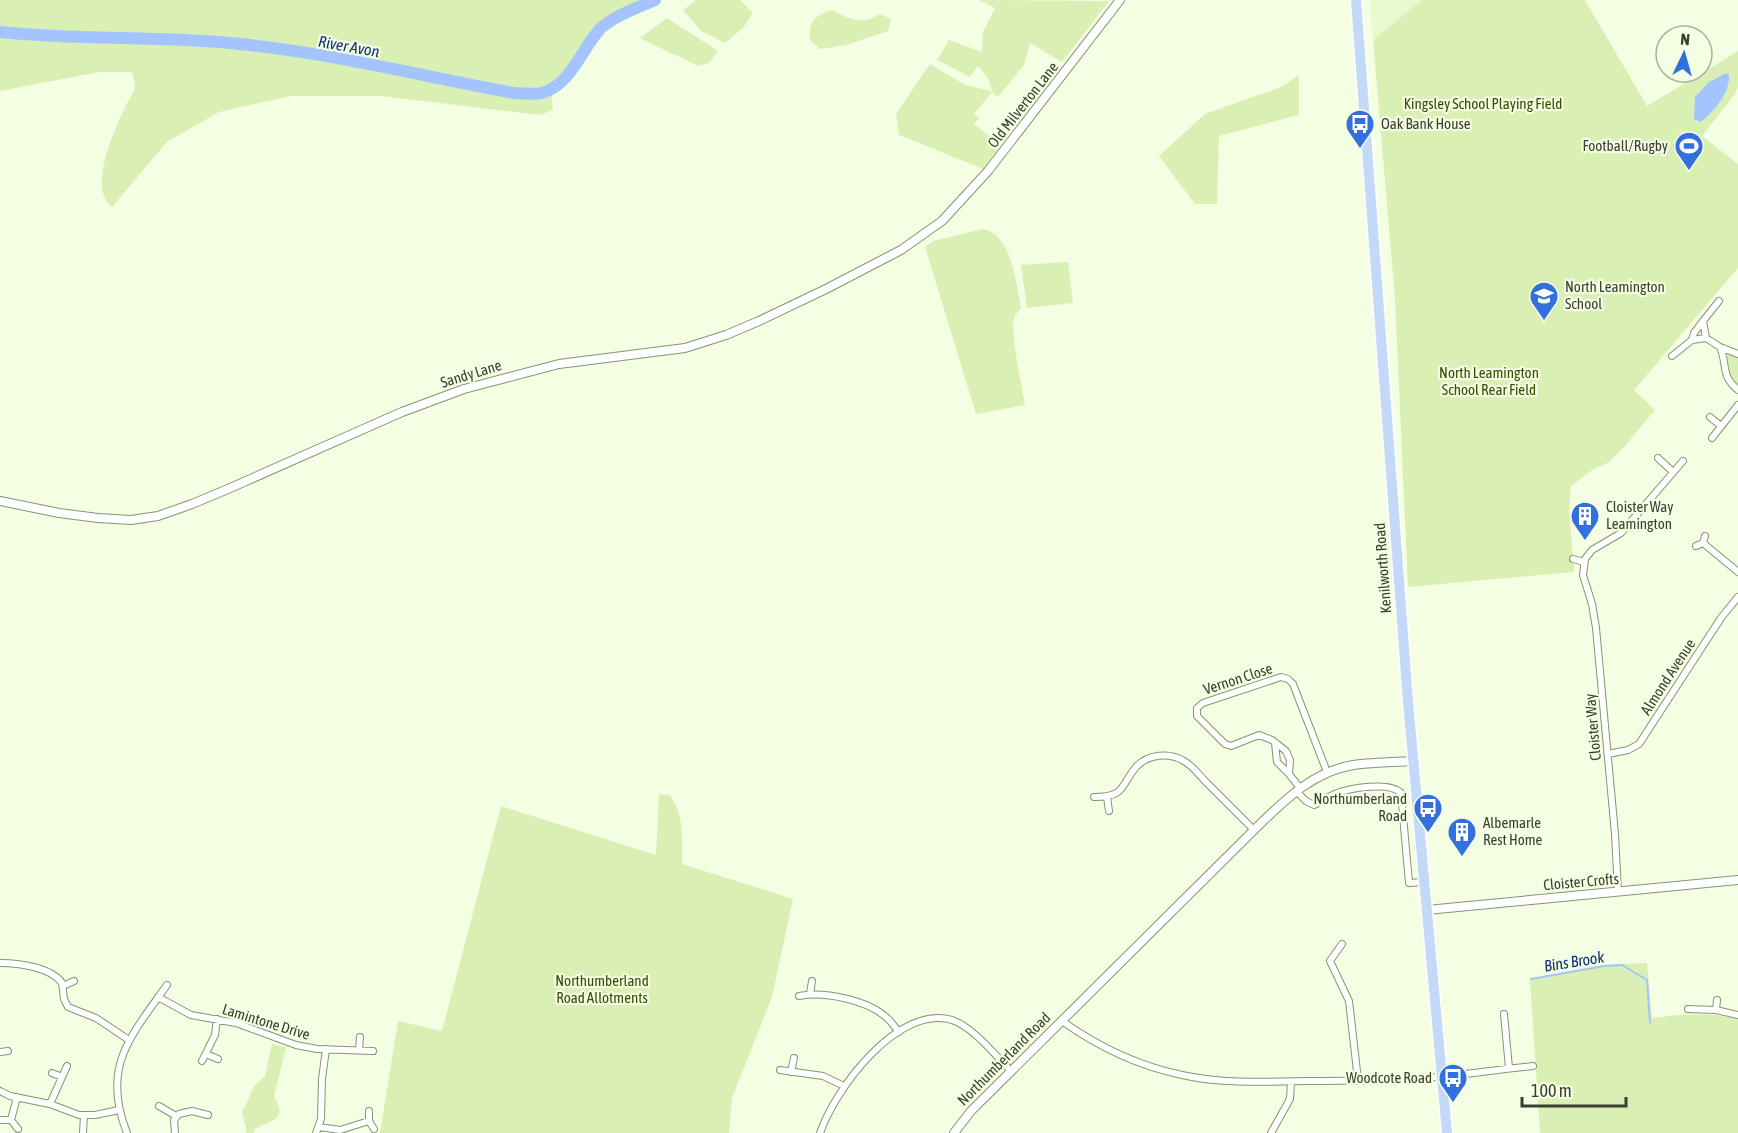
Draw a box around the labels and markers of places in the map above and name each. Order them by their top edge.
bus stop icon: Oak Bank House [1344,108,1376,150]
place label: Oak Bank House [1381,115,1471,132]
sports icon: Football/Rugby [1673,130,1705,172]
place label: Football/Rugby [1582,137,1668,154]
place label: North Leamington School [1565,278,1665,312]
school or university icon: North Leamington School [1528,280,1560,322]
place label: Cloister Way Leamington [1606,498,1673,532]
building icon: Cloister Way Leamington [1569,500,1601,542]
place label: Northumberland Road [1314,790,1407,824]
bus stop icon: Northumberland Road [1412,792,1444,834]
place label: Albemarle Rest Home [1483,814,1543,848]
building icon: Albemarle Rest Home [1446,816,1478,858]
bus stop icon: Woodcote Road [1437,1062,1469,1104]
place label: Woodcote Road [1346,1069,1432,1086]

